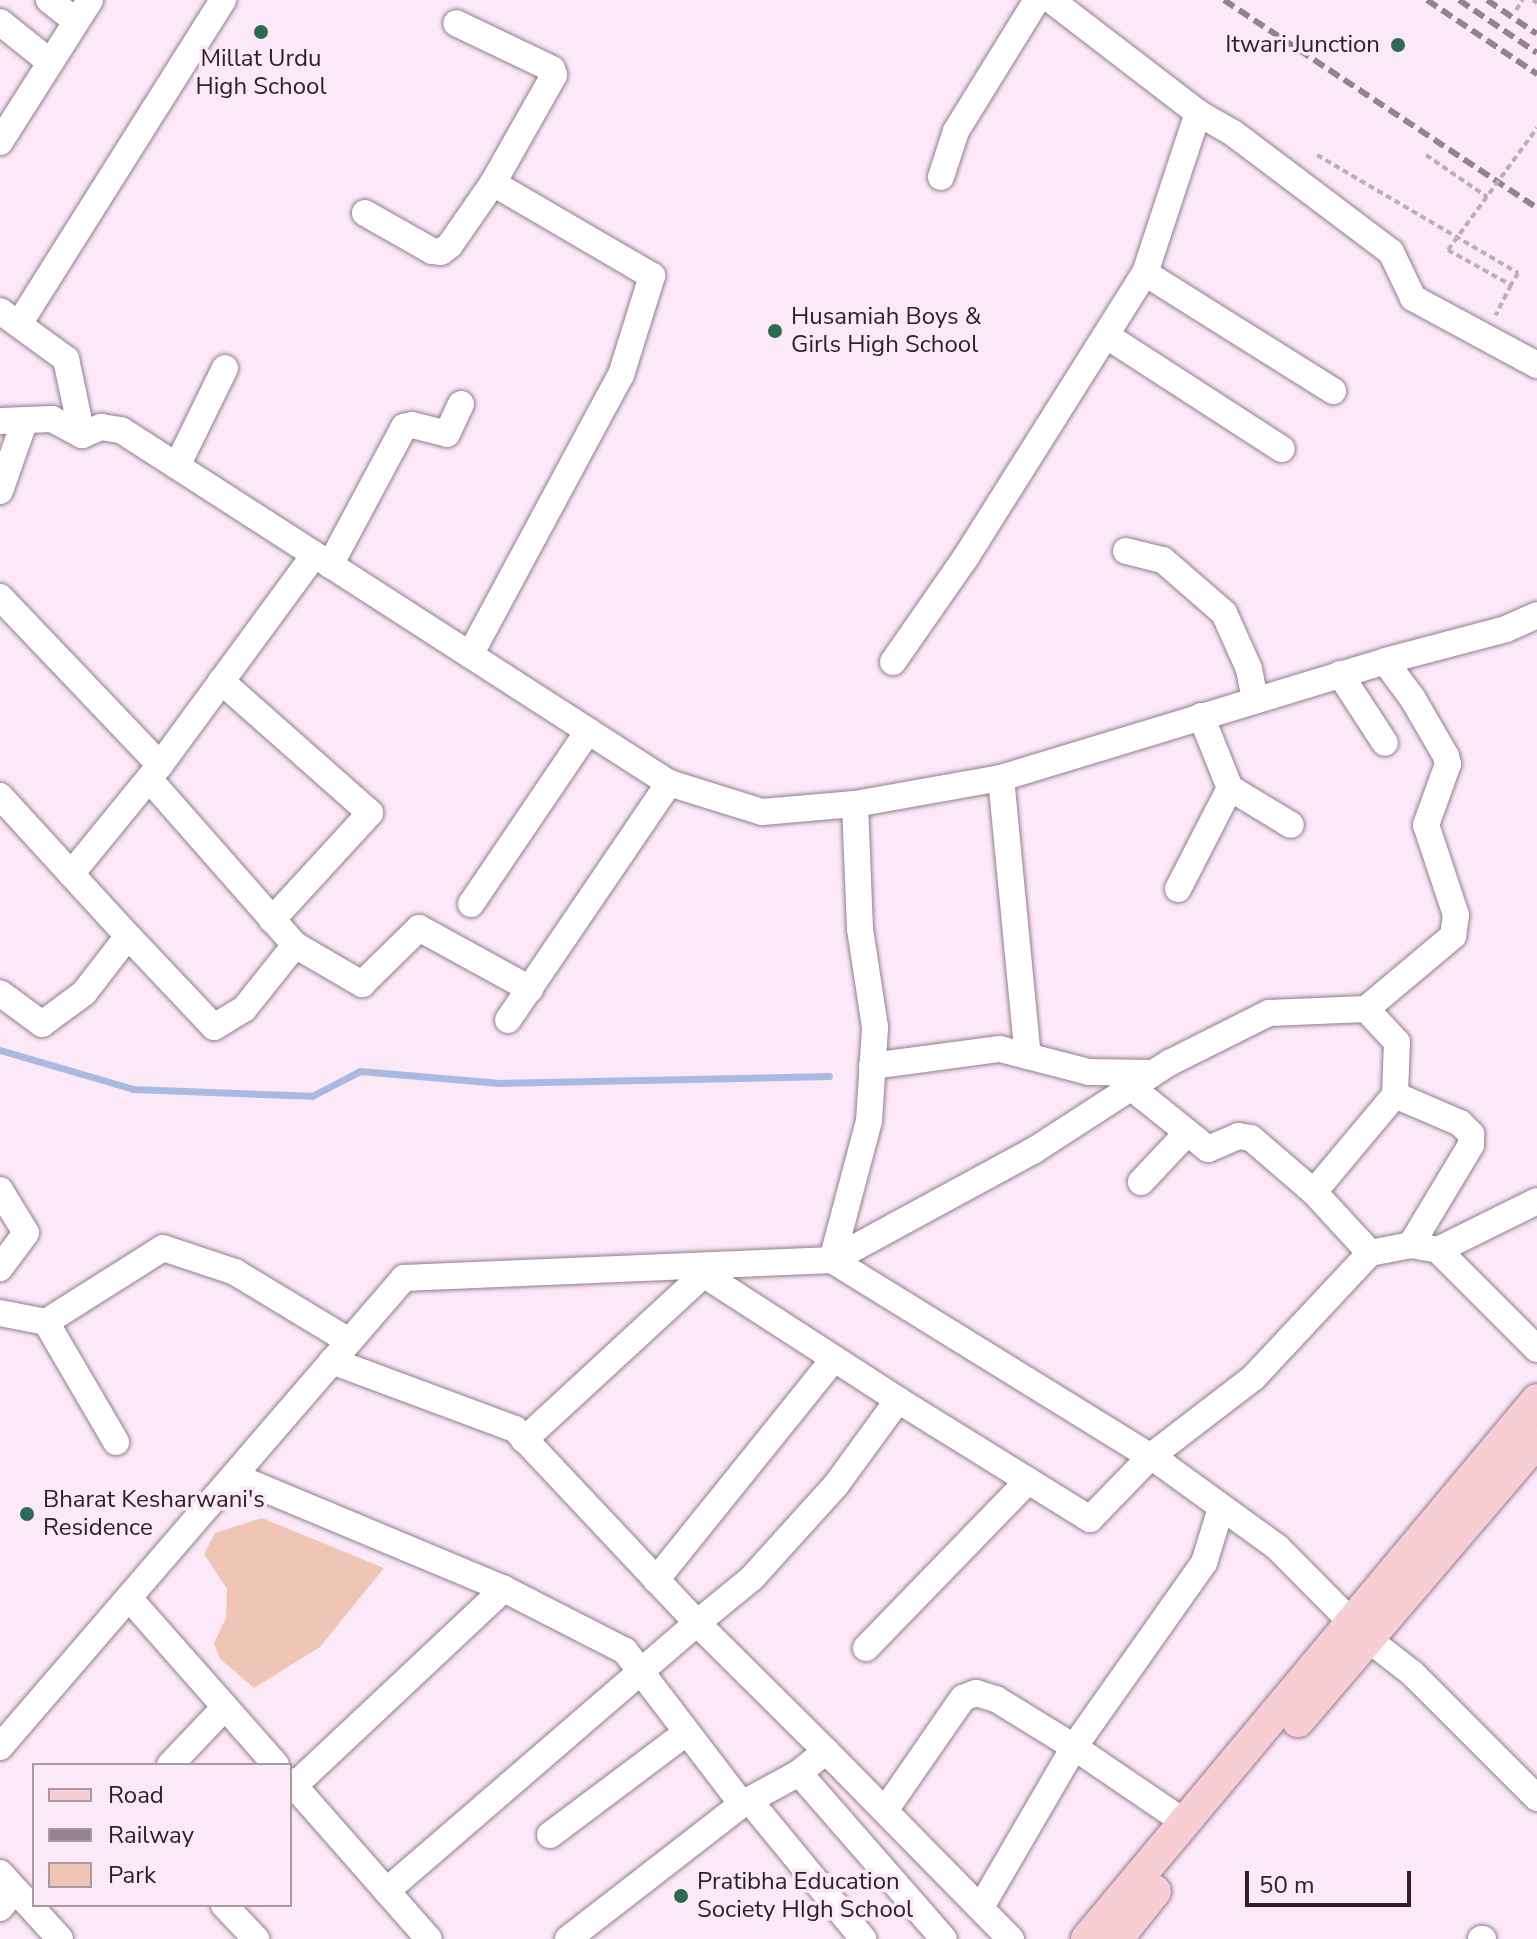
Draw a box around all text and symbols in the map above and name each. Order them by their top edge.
marker: Millat Urdu High School [252,23,270,41]
place label: Itwari Junction [1225,31,1380,59]
marker: Itwari Junction [1387,34,1409,56]
place label: Millat Urdu High School [196,45,326,101]
place label: Husamiah Boys & Girls High School [791,303,981,359]
marker: Husamiah Boys & Girls High School [766,322,784,340]
place label: Bharat Kesharwani's Residence [43,1486,265,1542]
marker: Bharat Kesharwani's Residence [18,1505,36,1523]
legend [32,1763,292,1907]
text: Road [108,1779,164,1811]
text: Railway [108,1819,194,1851]
scale bar [1249,1855,1415,1905]
text: Park [108,1859,156,1891]
place label: Pratibha Education Society HIgh School [697,1868,913,1924]
text: 50 m [1259,1869,1315,1901]
marker: Pratibha Education Society HIgh School [672,1887,690,1905]

